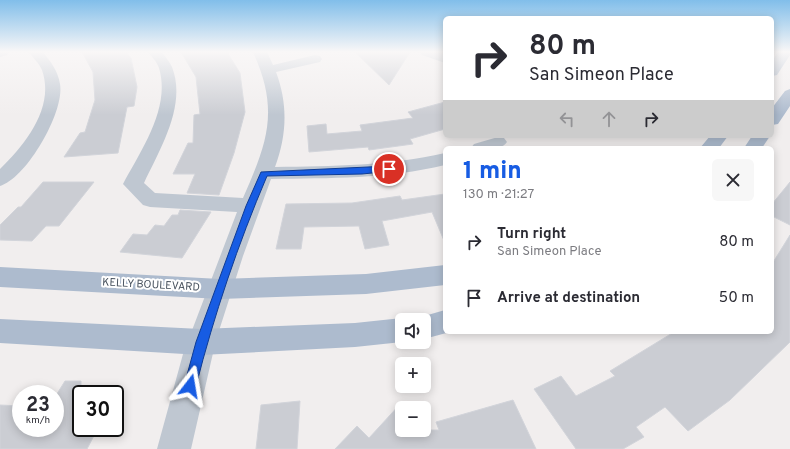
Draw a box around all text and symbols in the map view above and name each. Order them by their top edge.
text: 80 m [529,29,596,65]
icon: right [463,32,515,84]
text: San Simeon Place [529,64,674,87]
icon: left [556,108,578,130]
icon: ahead [598,108,620,130]
icon: right [640,108,662,130]
pin [372,152,406,186]
text: 1 min [463,157,522,187]
icon: arrive [378,158,400,180]
button: close [712,159,754,201]
text: 130 m · 21:27 [463,187,534,203]
text: Turn right [497,225,566,244]
icon: right [463,231,485,253]
text: 80 m [719,233,754,252]
text: San Simeon Place [497,244,601,260]
street label: KELLY BOULEVARD [102,275,200,295]
icon: arrive [463,287,485,309]
text: Arrive at destination [497,289,640,308]
text: 50 m [719,289,754,308]
map controls [395,313,431,437]
button: sound [395,313,431,349]
button: + [395,357,431,393]
position arrow [169,365,211,407]
speed limit sign: 30 [72,385,124,437]
text: 23 [26,393,50,419]
button: − [395,401,431,437]
text: km/h [26,414,50,427]

